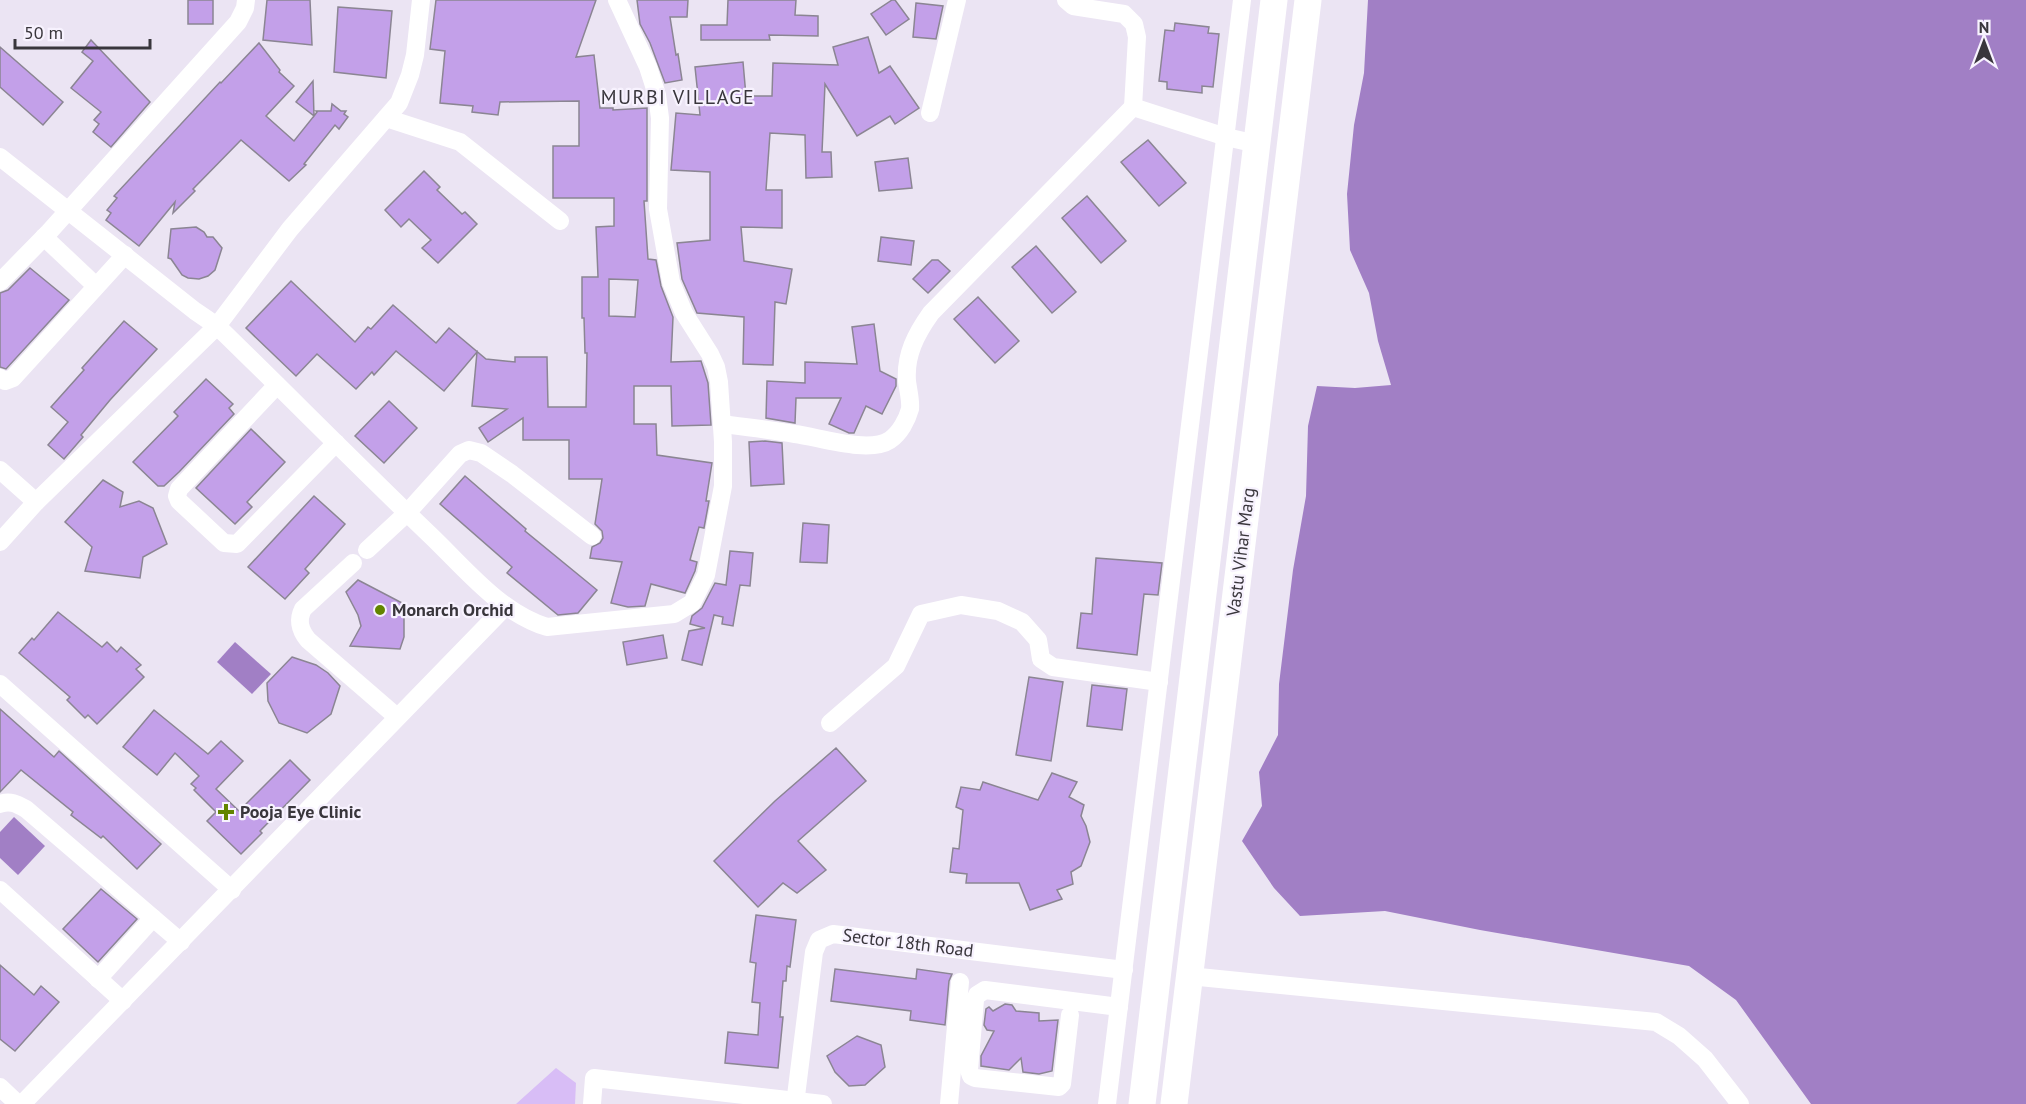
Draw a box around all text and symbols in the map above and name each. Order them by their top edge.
scale bar [15,12,150,50]
north arrow [1954,12,2014,72]
text: N [1979,17,1989,37]
text: 50 m [24,21,63,44]
district label: MURBI VILLAGE [601,84,755,110]
street label: Vastu Vihar Marg [1221,486,1260,619]
place label: Monarch Orchid [392,598,514,621]
marker: Monarch Orchid [373,603,387,617]
place label: Pooja Eye Clinic [240,800,361,823]
marker: Pooja Eye Clinic [217,803,235,821]
street label: Sector 18th Road [841,923,975,962]

